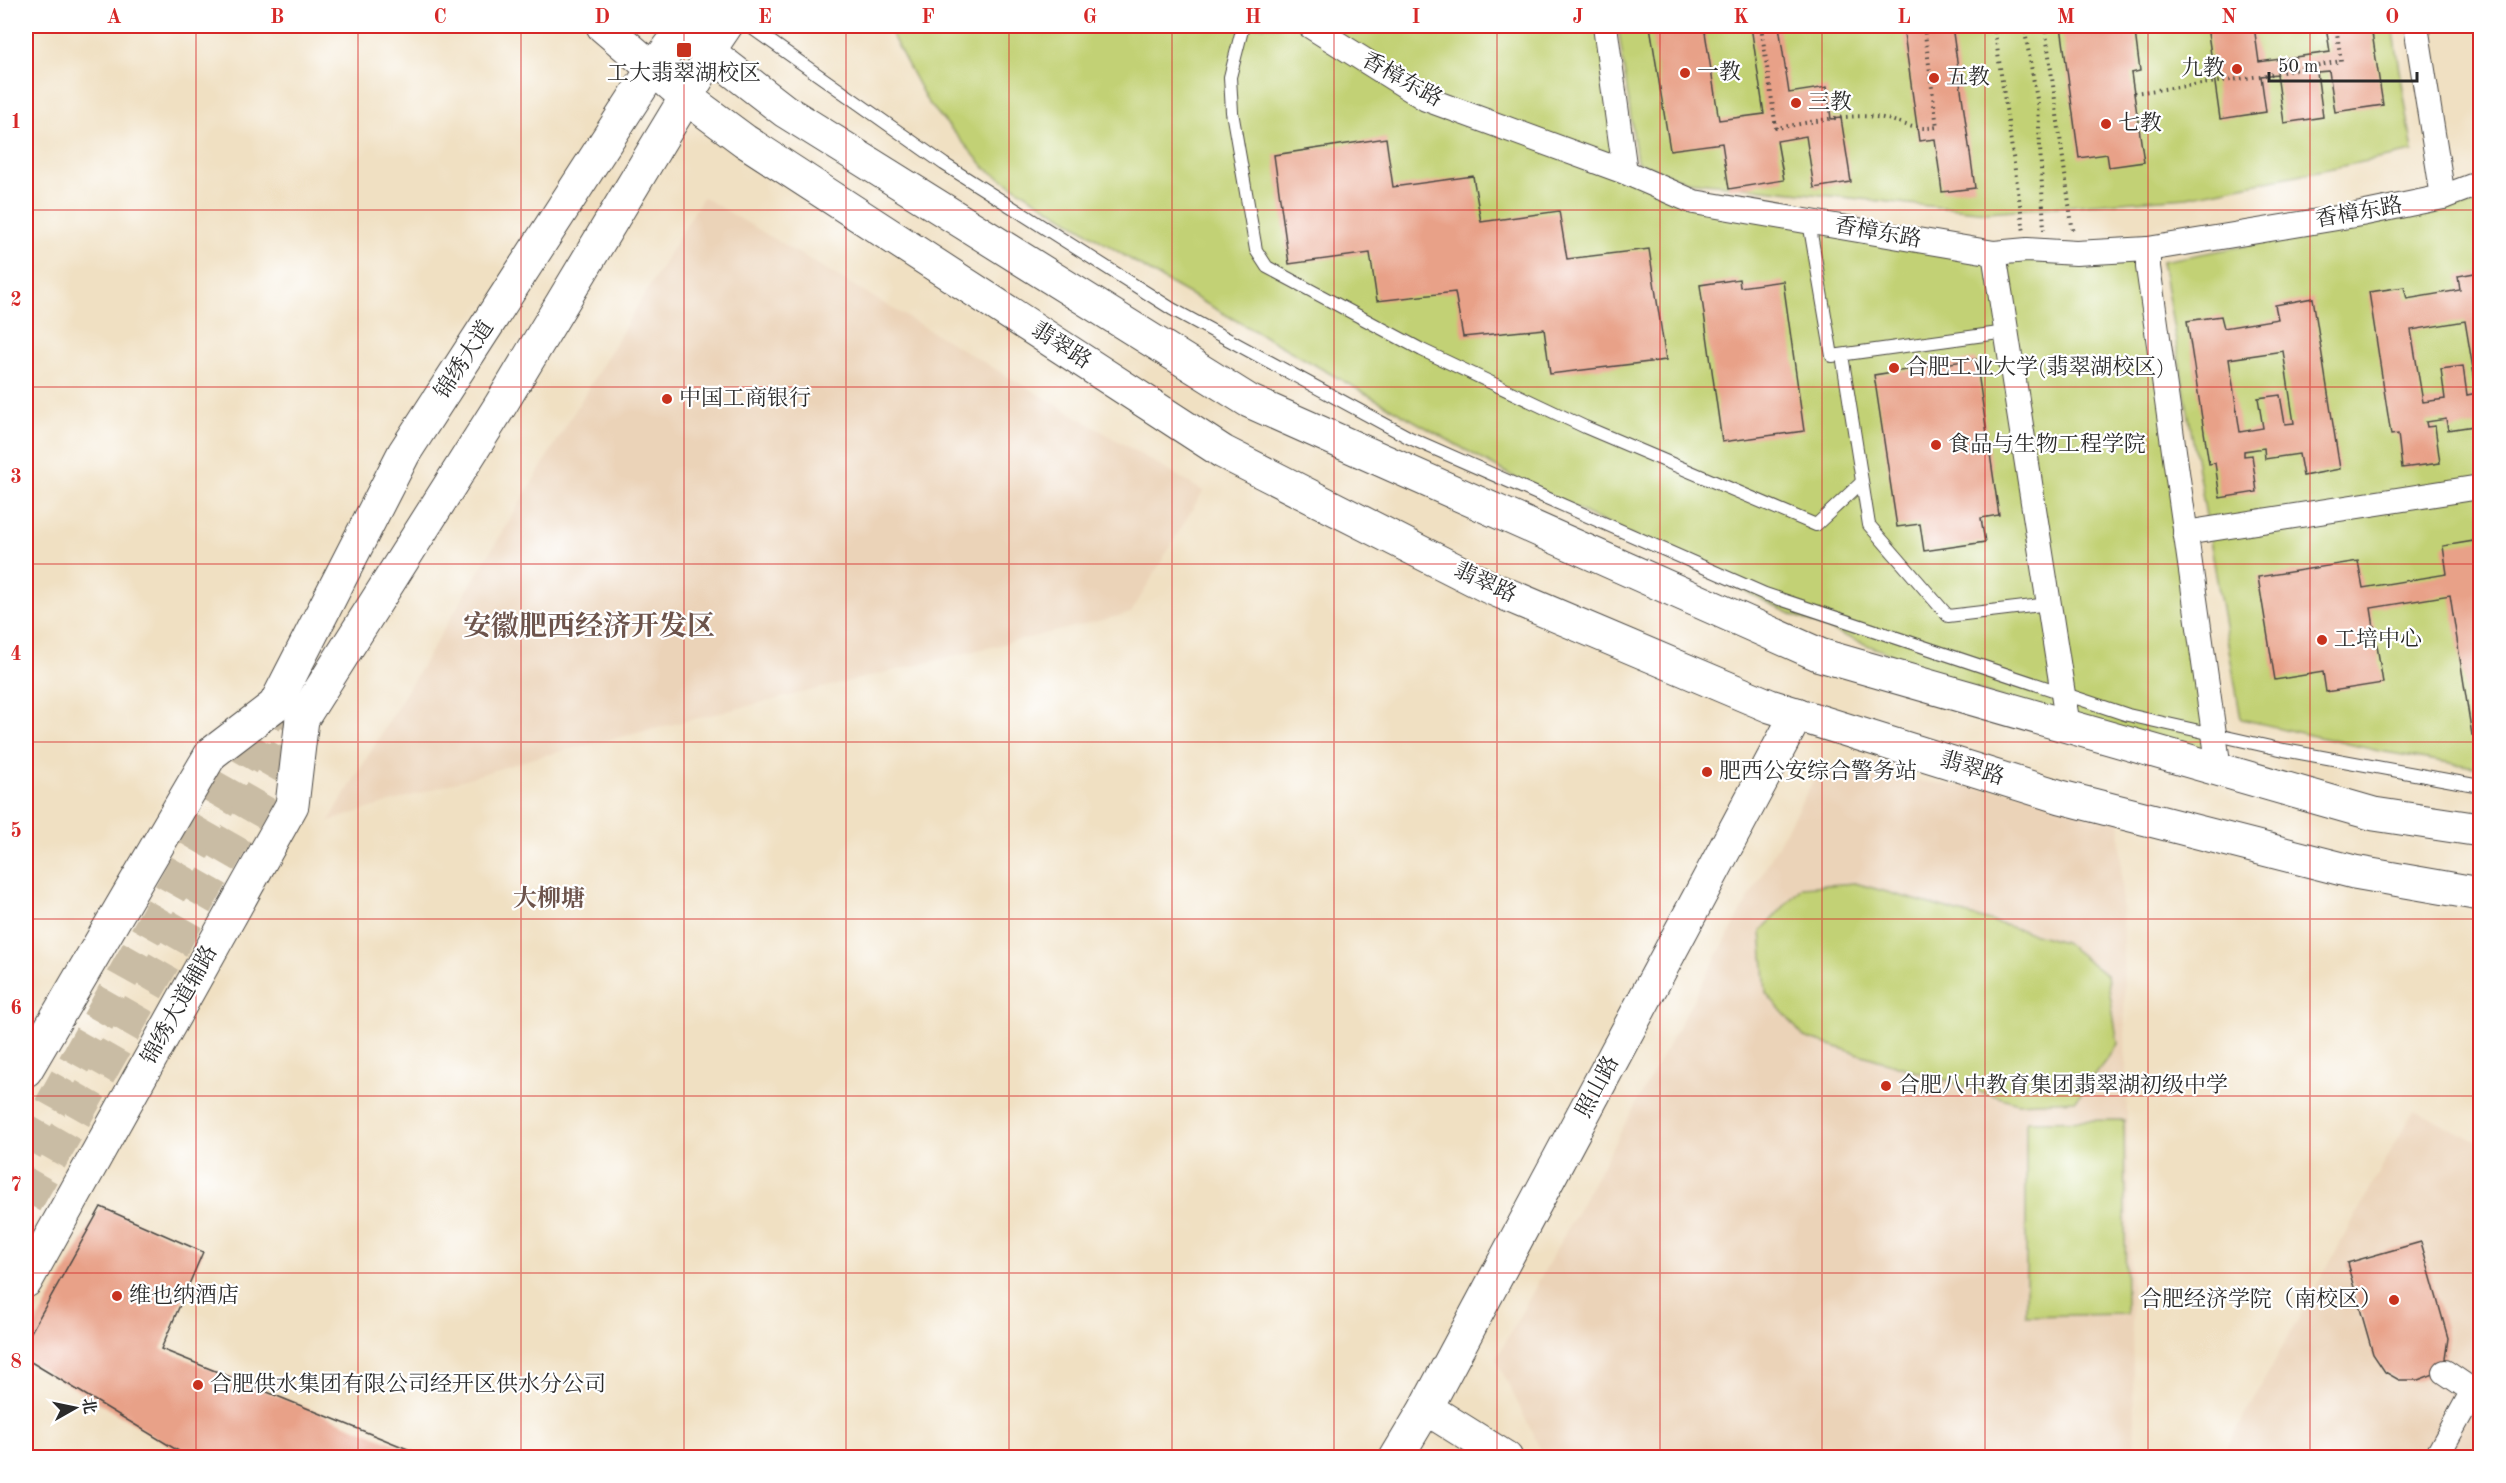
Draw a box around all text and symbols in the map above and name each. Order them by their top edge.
text: A [106,8,122,28]
text: B [270,8,284,28]
text: C [433,8,447,28]
text: D [594,8,610,28]
text: E [758,8,772,28]
text: F [921,8,935,28]
text: G [1083,8,1097,28]
text: H [1245,8,1261,28]
text: I [1412,8,1420,28]
text: J [1573,8,1584,28]
text: K [1733,8,1749,28]
text: L [1897,8,1911,28]
text: M [2057,8,2075,28]
text: N [2221,8,2237,28]
text: O [2385,8,2399,28]
marker: 工大翡翠湖校区 [675,41,693,59]
scale bar [2269,45,2418,83]
street label: 香樟东路 [1358,47,1447,111]
place label: 九教 [2181,56,2225,80]
text: 50 m [2278,58,2318,76]
place label: 一教 [1697,60,1741,84]
place label: 工大翡翠湖校区 [607,61,761,85]
marker: 九教 [2230,62,2244,76]
place label: 五教 [1946,65,1990,89]
marker: 一教 [1678,66,1692,80]
marker: 五教 [1927,71,1941,85]
place label: 三教 [1808,90,1852,114]
marker: 三教 [1789,96,1803,110]
place label: 七教 [2118,111,2162,135]
text: 1 [10,113,22,133]
marker: 七教 [2099,117,2113,131]
street label: 香樟东路 [2313,193,2404,231]
street label: 香樟东路 [1833,213,1924,251]
text: 2 [10,291,22,311]
street label: 锦绣大道 [430,316,498,403]
street label: 翡翠路 [1027,317,1096,373]
place label: 合肥工业大学(翡翠湖校区) [1906,355,2164,379]
marker: 合肥工业大学(翡翠湖校区) [1887,361,1901,375]
place label: 中国工商银行 [679,386,811,410]
marker: 中国工商银行 [660,392,674,406]
place label: 食品与生物工程学院 [1948,432,2146,456]
marker: 食品与生物工程学院 [1929,438,1943,452]
text: 3 [10,468,22,488]
street label: 翡翠路 [1450,557,1520,607]
district label: 安徽肥西经济开发区 [463,610,715,642]
place label: 工培中心 [2334,627,2422,651]
marker: 工培中心 [2315,633,2329,647]
text: 4 [10,645,22,665]
street label: 翡翠路 [1937,747,2007,789]
place label: 肥西公安综合警务站 [1719,759,1917,783]
marker: 肥西公安综合警务站 [1700,765,1714,779]
text: 5 [10,821,22,842]
district label: 大柳塘 [513,885,585,912]
street label: 锦绣大道辅路 [137,941,222,1068]
text: 6 [10,999,22,1019]
street label: 照山路 [1571,1052,1623,1121]
place label: 合肥八中教育集团翡翠湖初级中学 [1898,1073,2228,1097]
marker: 合肥八中教育集团翡翠湖初级中学 [1879,1079,1893,1093]
text: 7 [10,1176,22,1196]
place label: 维也纳酒店 [129,1283,239,1307]
place label: 合肥经济学院（南校区） [2140,1287,2382,1311]
marker: 维也纳酒店 [110,1289,124,1303]
marker: 合肥经济学院（南校区） [2387,1293,2401,1307]
text: 8 [10,1353,22,1373]
place label: 合肥供水集团有限公司经开区供水分公司 [210,1372,606,1396]
north arrow [45,1378,105,1438]
marker: 合肥供水集团有限公司经开区供水分公司 [191,1378,205,1392]
text: 北 [79,1396,99,1415]

